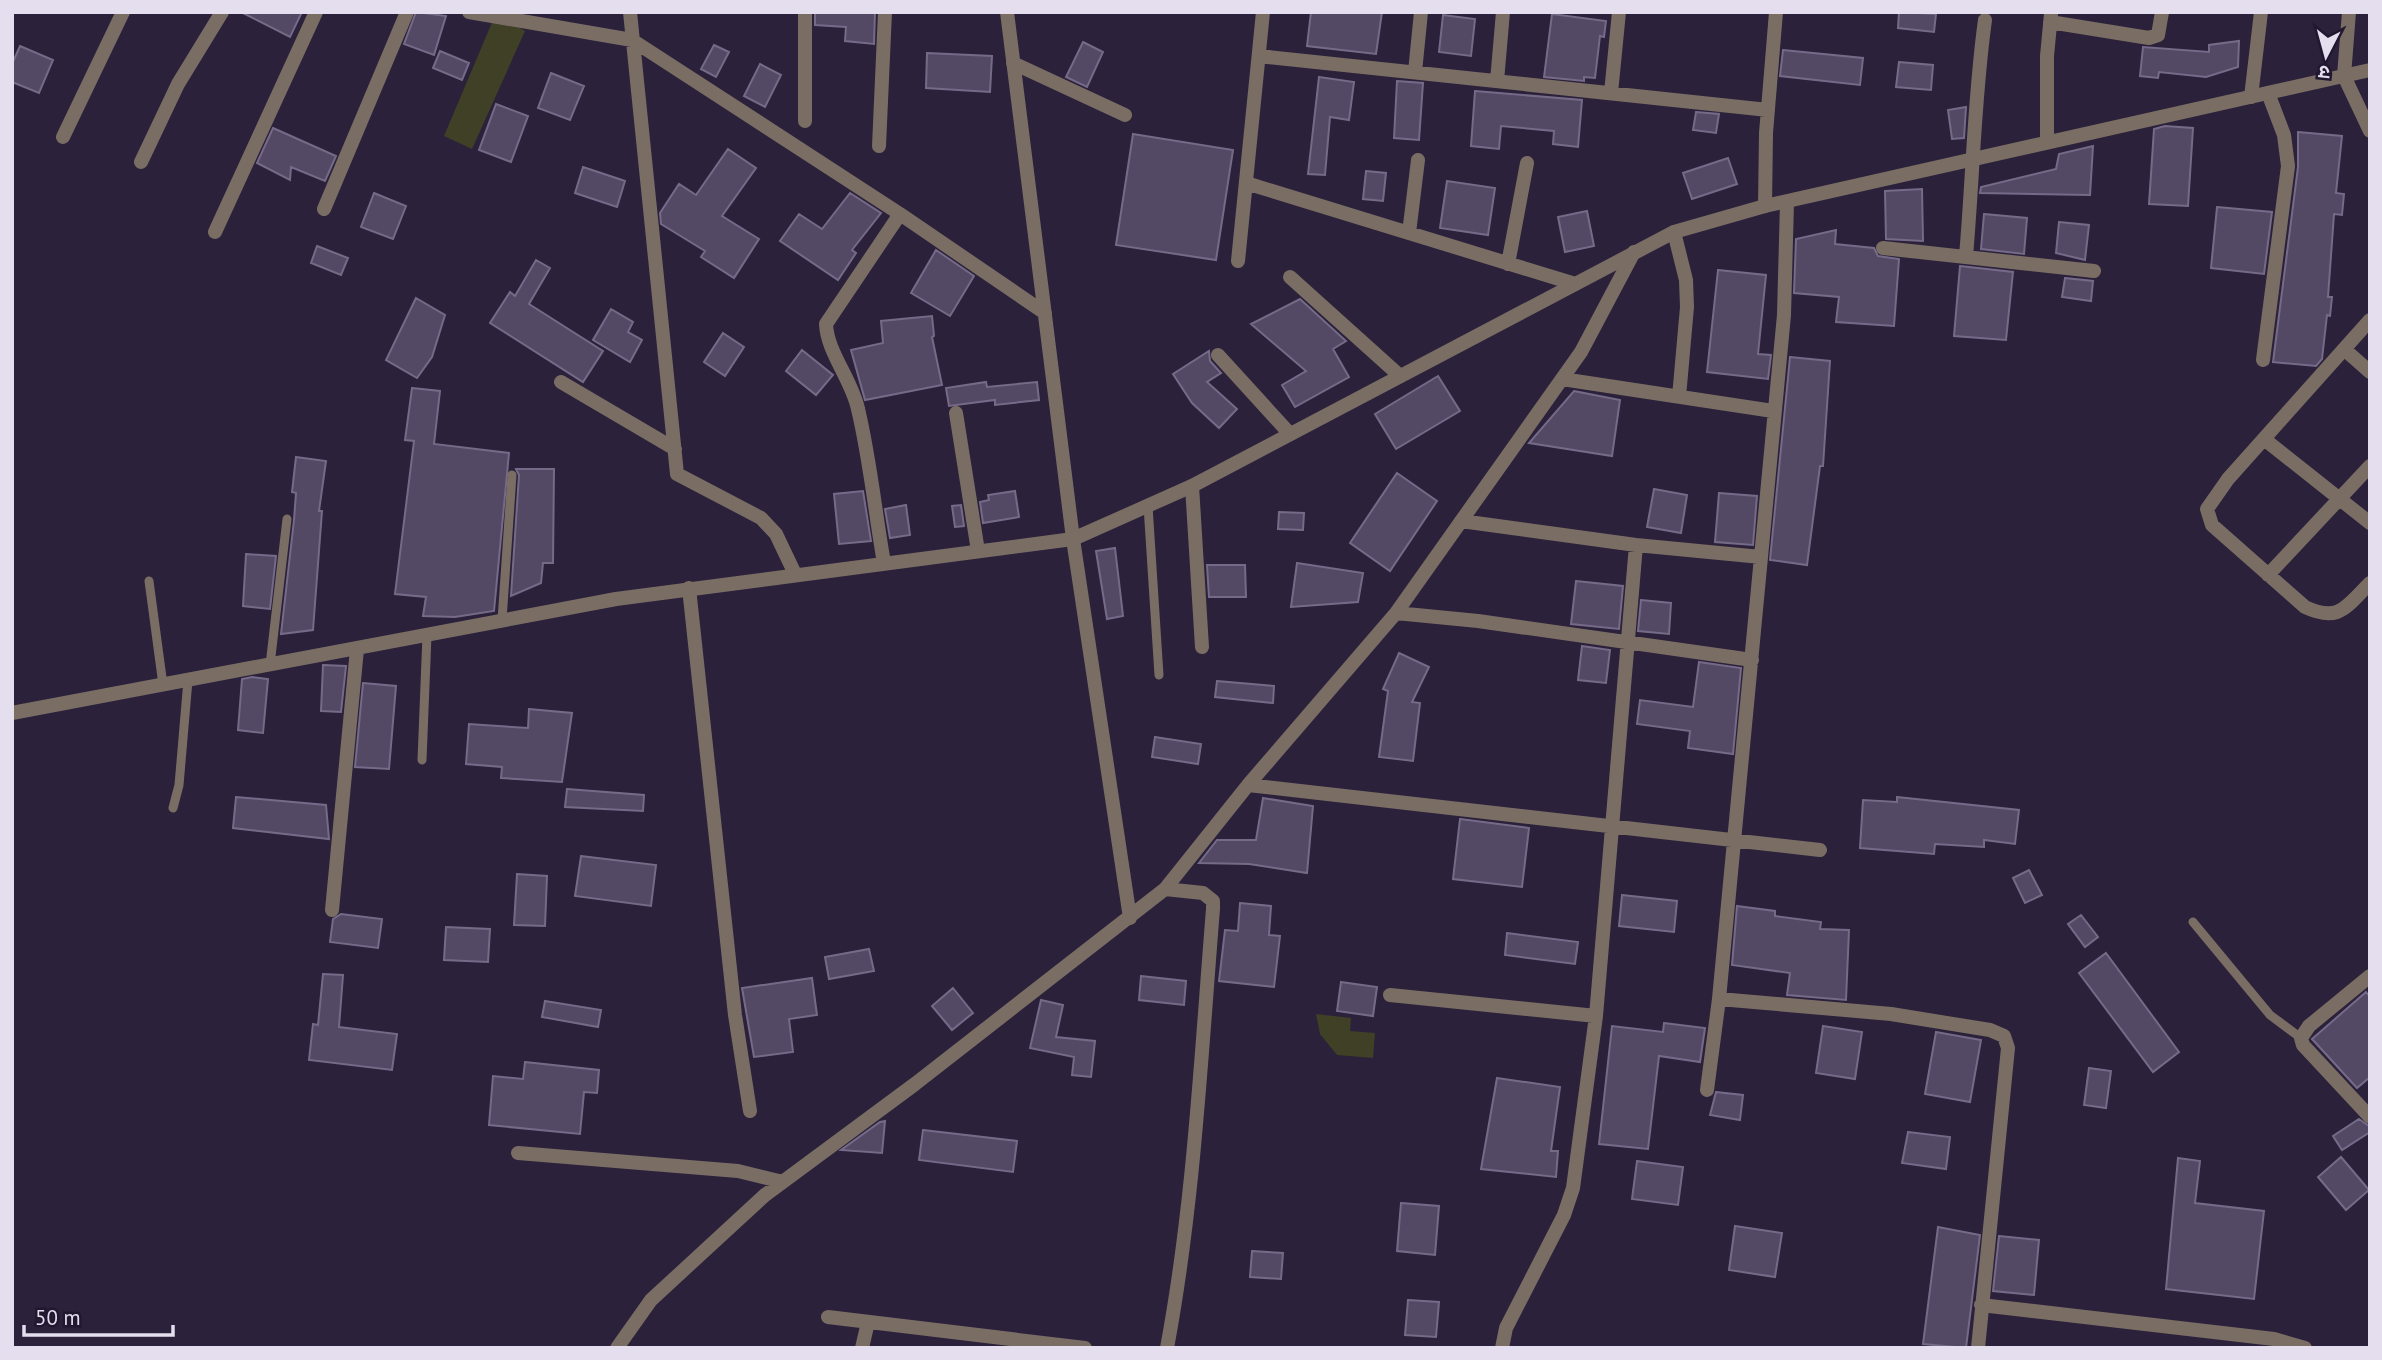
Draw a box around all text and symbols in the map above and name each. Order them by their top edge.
north arrow [2291,21,2361,91]
text: उ [2317,60,2331,85]
scale bar [24,1294,173,1338]
text: 50 m [35,1304,81,1331]

